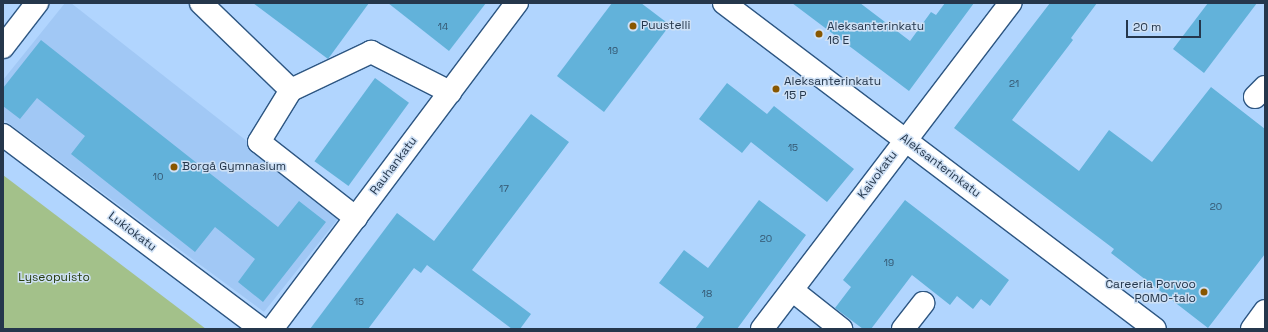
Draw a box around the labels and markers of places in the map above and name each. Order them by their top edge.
place label: Puustelli [641,19,690,33]
place label: Aleksanterinkatu 16 E [827,20,924,48]
marker: Puustelli [628,21,638,31]
marker: Aleksanterinkatu 16 E [814,29,824,39]
place label: Aleksanterinkatu 15 P [784,75,881,103]
marker: Aleksanterinkatu 15 P [771,84,781,94]
place label: Borgå Gymnasium [182,160,286,174]
marker: Borgå Gymnasium [169,162,179,172]
place label: Careeria Porvoo POMO-talo [1105,278,1196,306]
marker: Careeria Porvoo POMO-talo [1199,287,1209,297]

